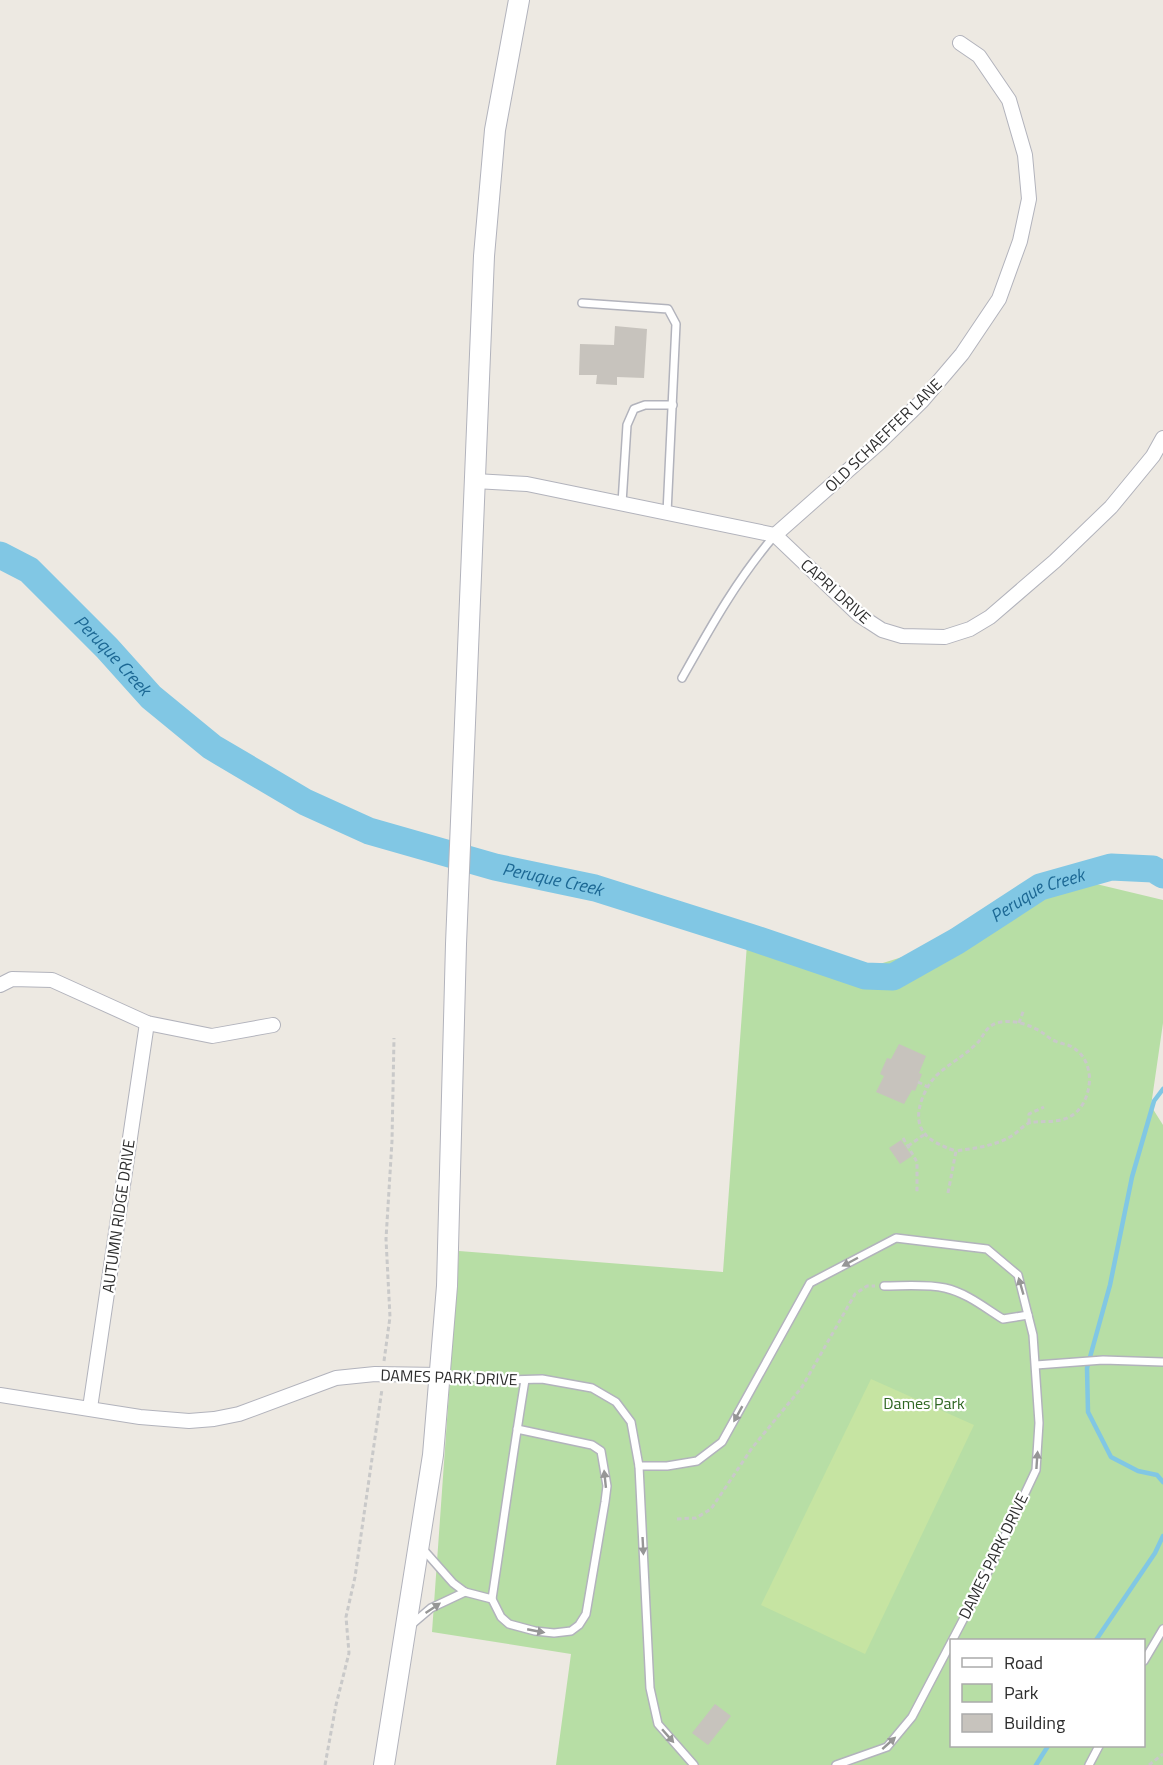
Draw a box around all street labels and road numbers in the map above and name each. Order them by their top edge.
street label: OLD SCHAEFFER LANE [819,373,947,497]
street label: CAPRI DRIVE [796,553,877,629]
street label: AUTUMN RIDGE DRIVE [95,1138,141,1294]
street label: DAMES PARK DRIVE [380,1363,518,1391]
street label: DAMES PARK DRIVE [952,1489,1034,1623]

